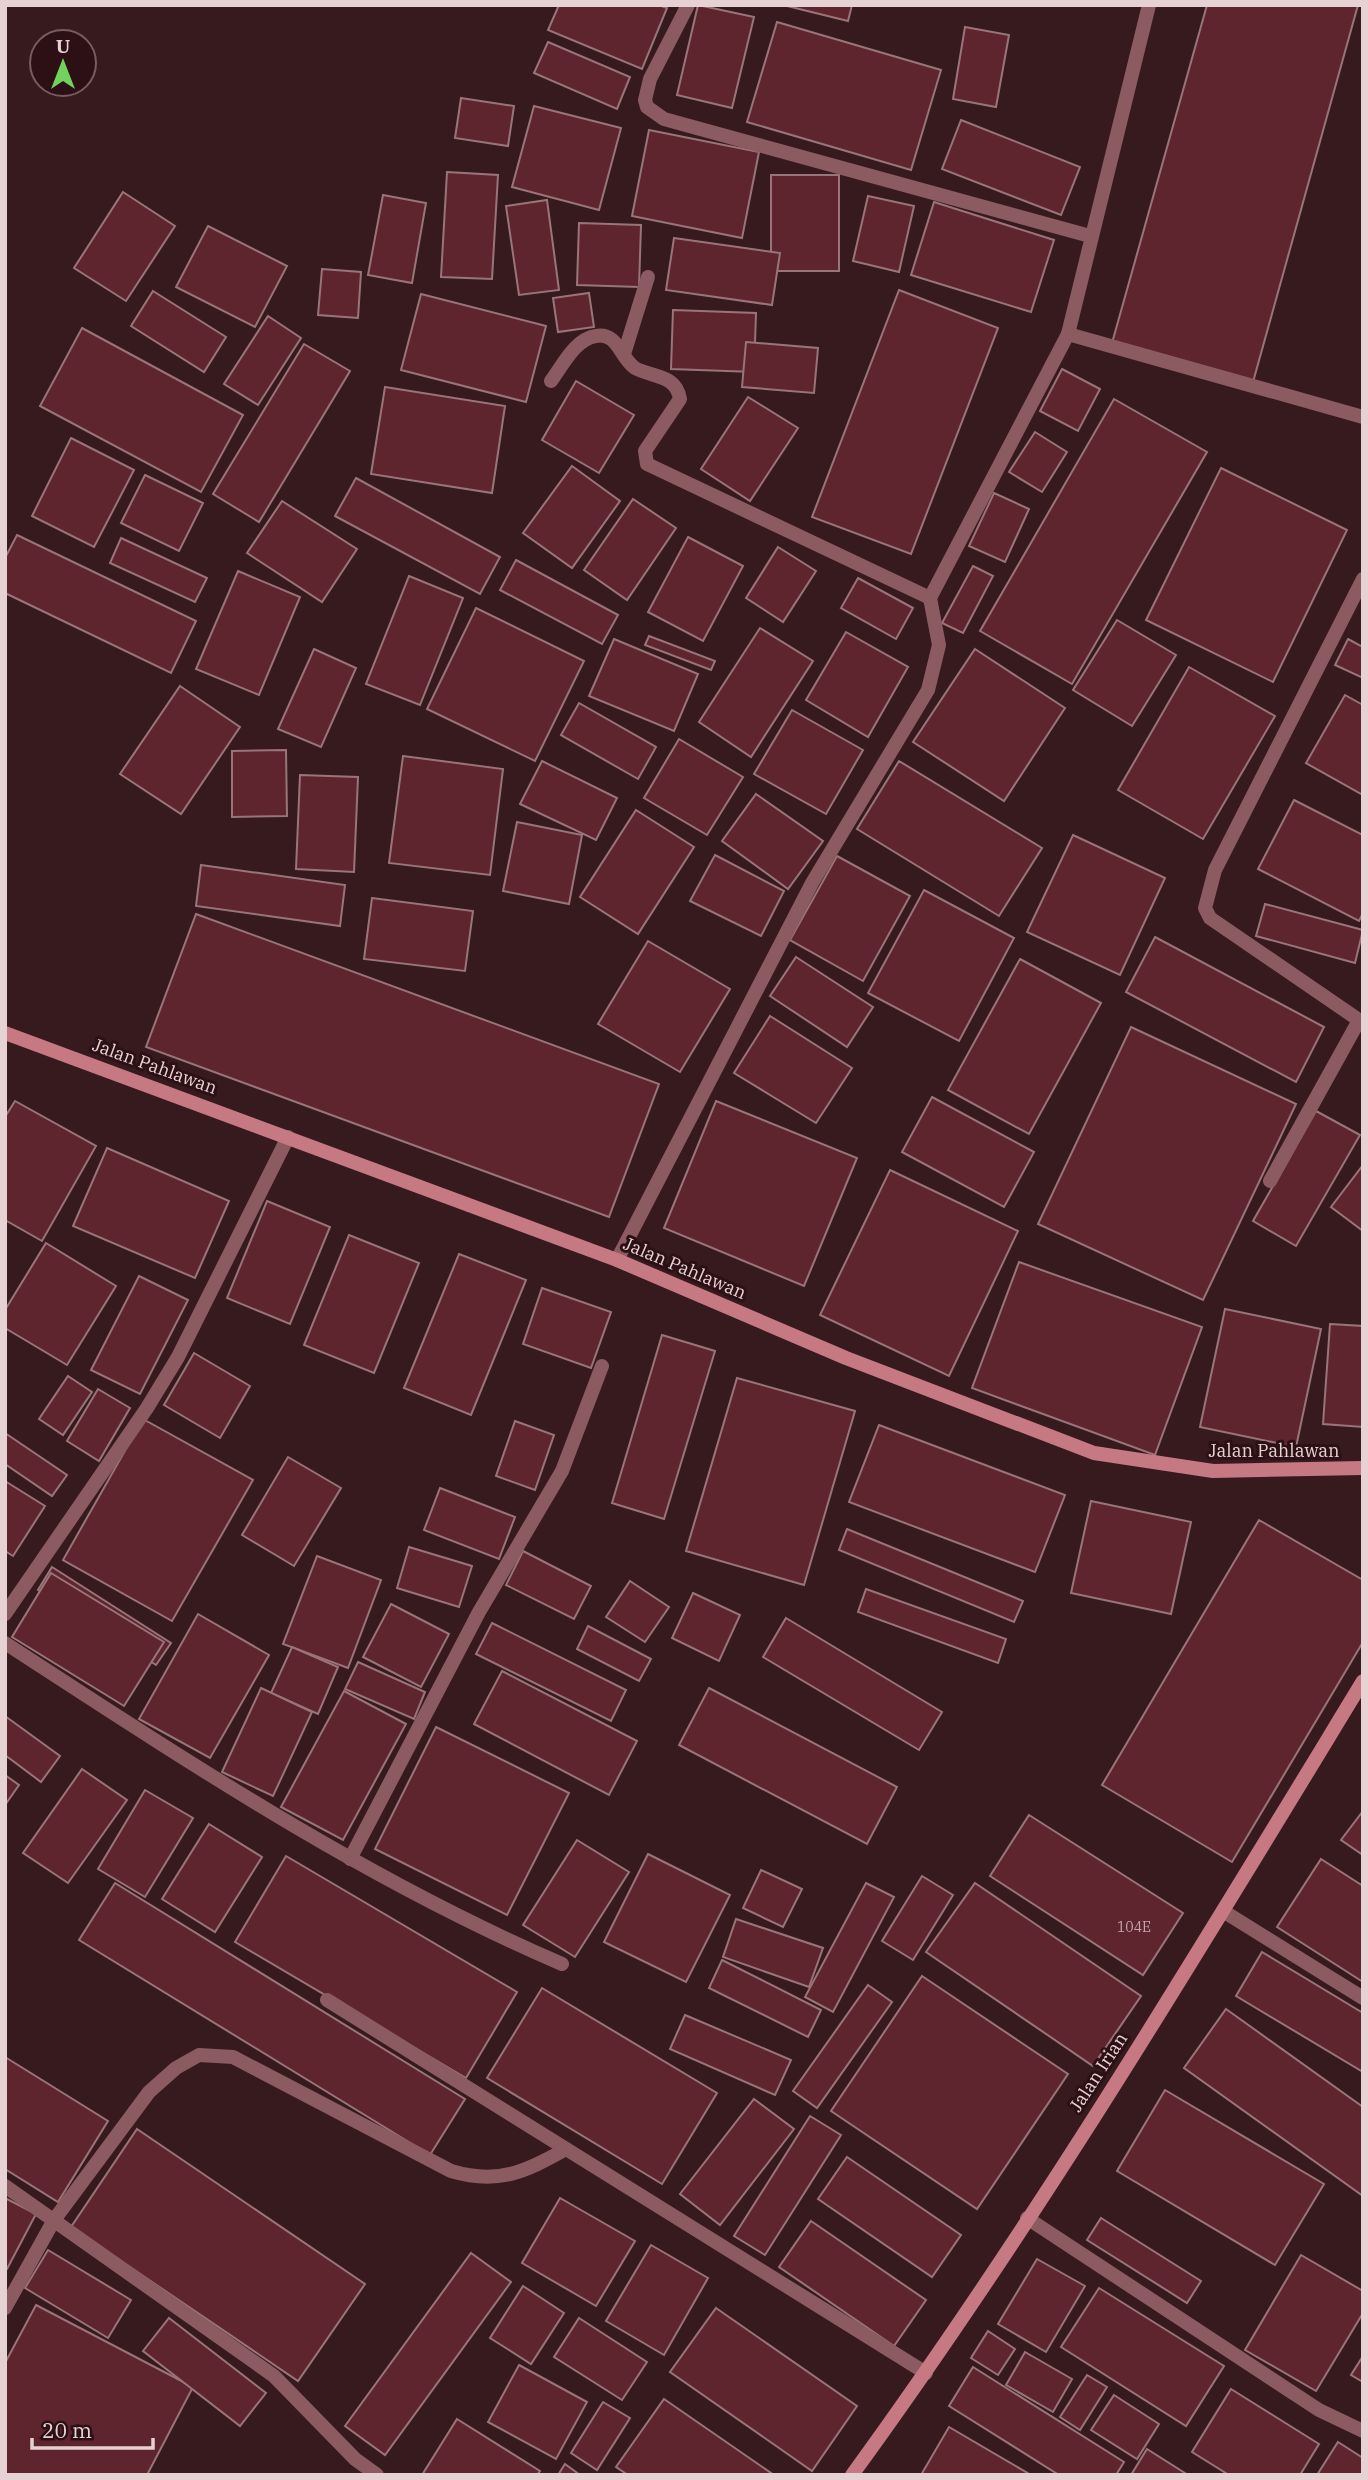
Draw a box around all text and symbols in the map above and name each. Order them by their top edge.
north arrow [28,28,98,98]
text: U [56,34,70,58]
street label: Jalan Pahlawan [89,1033,221,1099]
street label: Jalan Pahlawan [620,1232,750,1304]
street label: Jalan Pahlawan [1208,1439,1340,1462]
house number: 104E [1117,1918,1151,1936]
street label: Jalan Irian [1064,2028,1132,2116]
scale bar [32,2406,152,2450]
text: 20 m [42,2416,92,2444]

